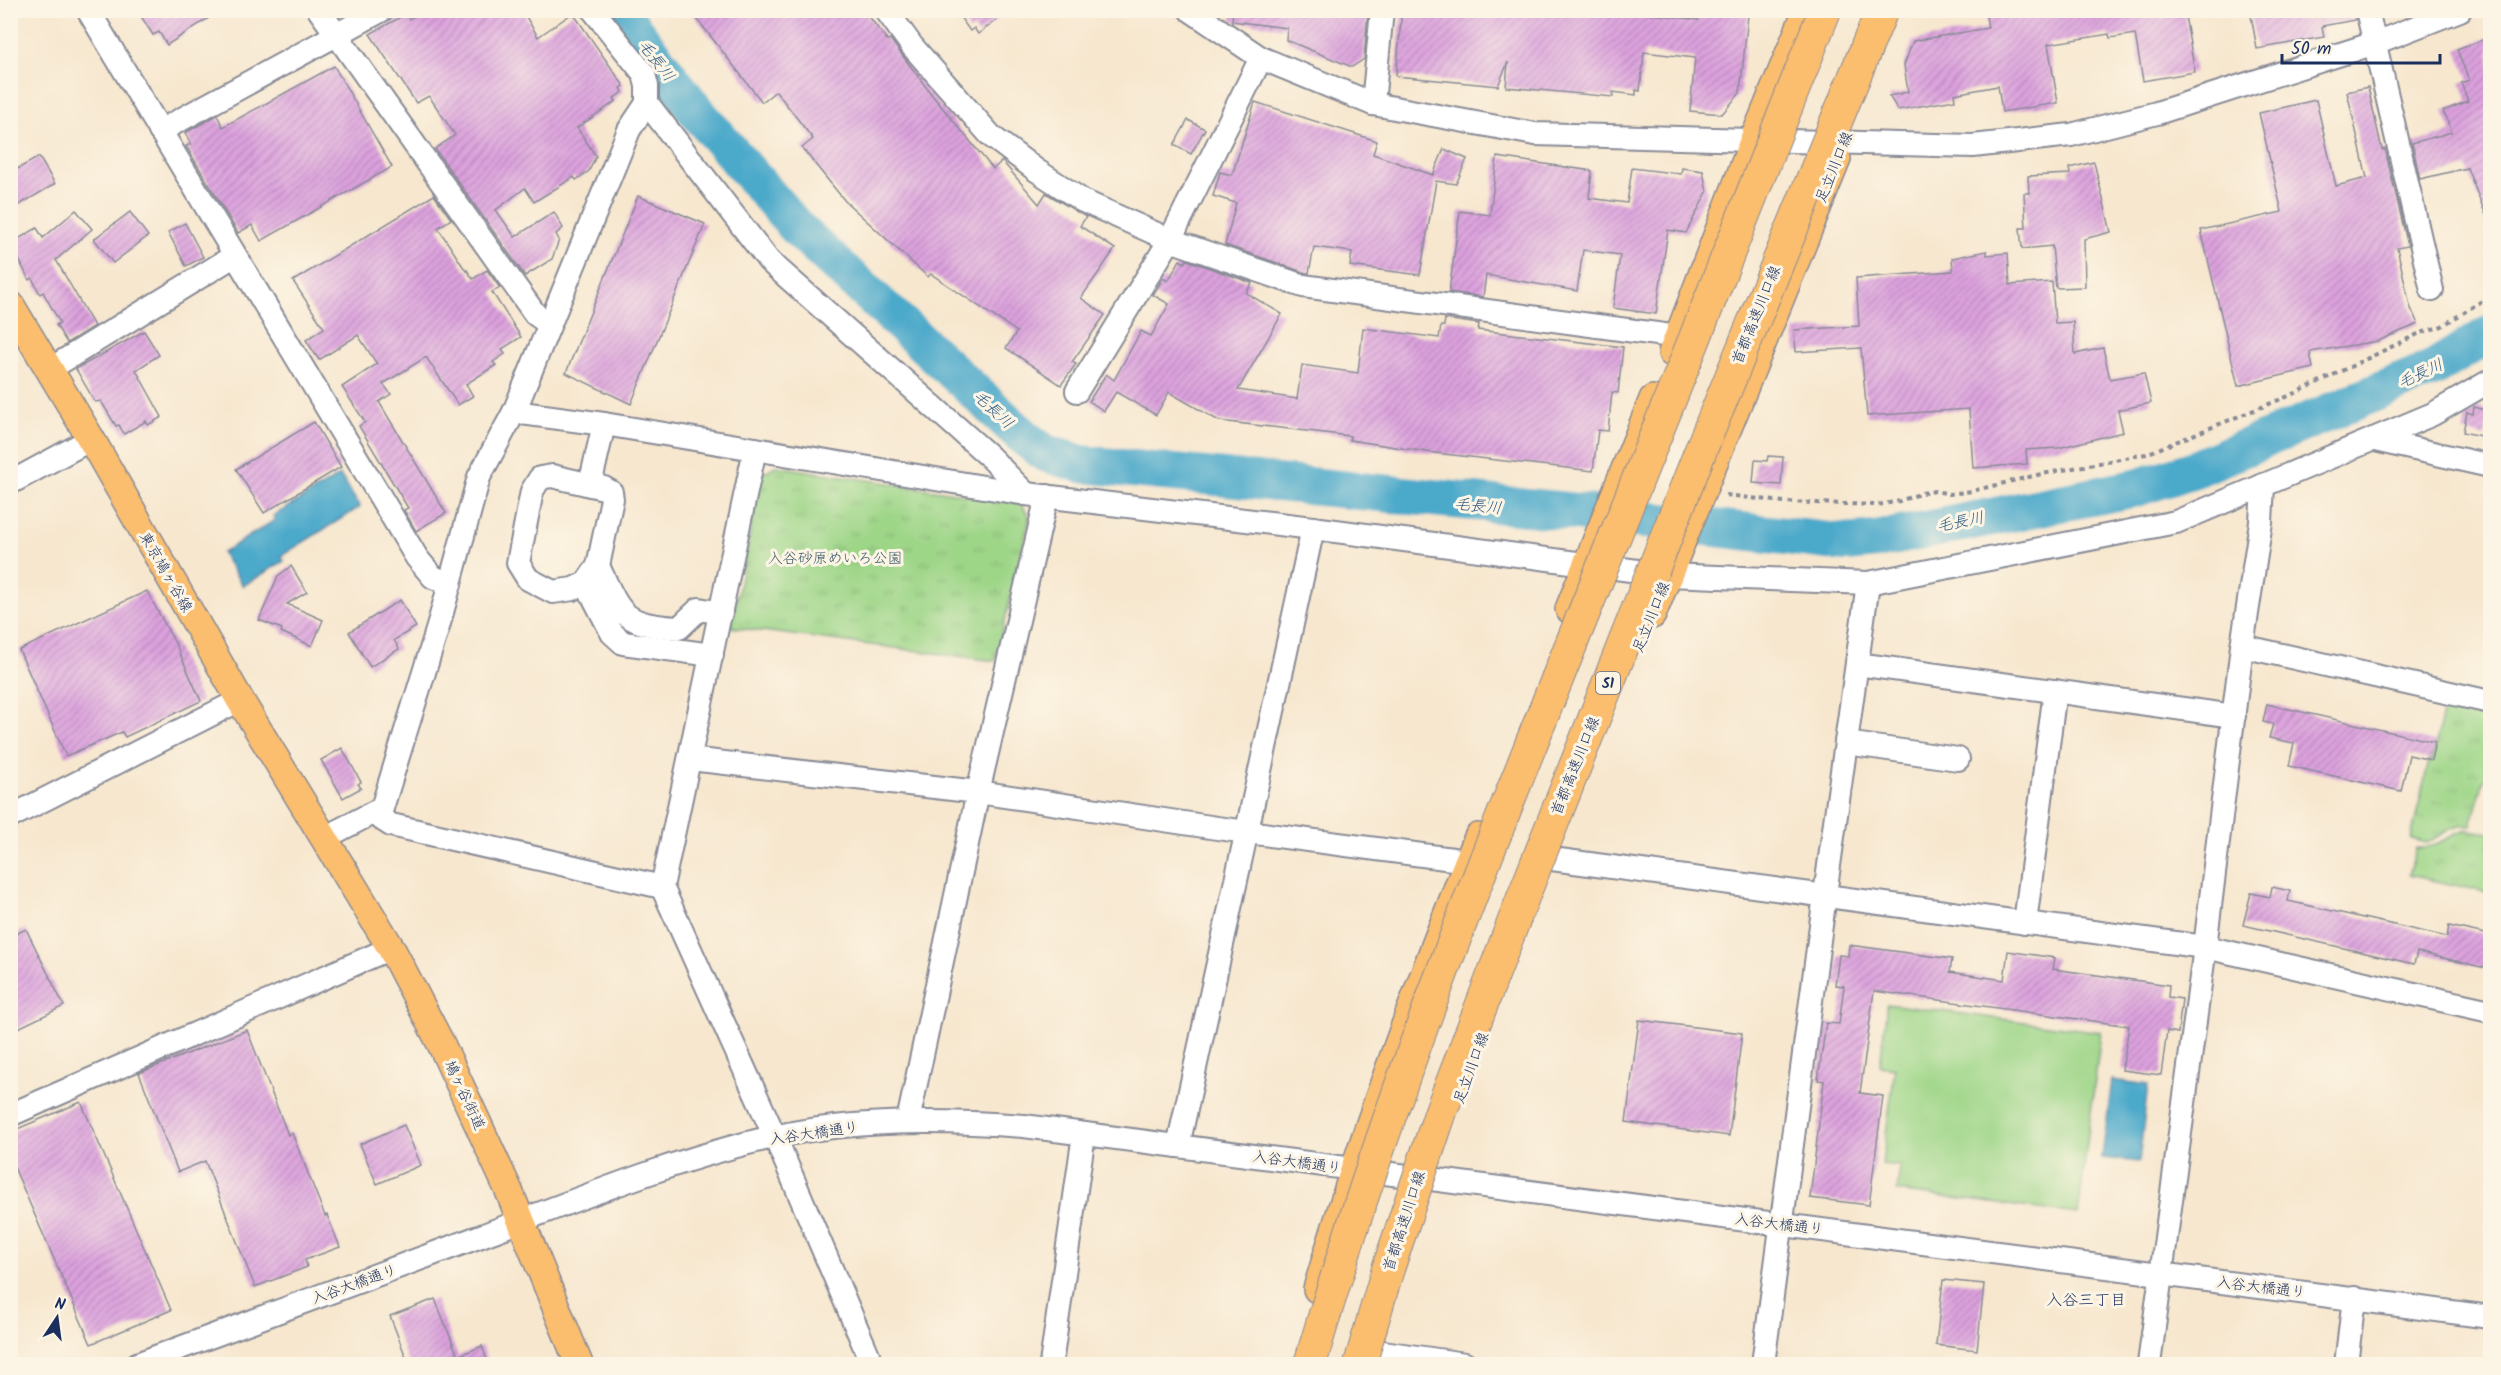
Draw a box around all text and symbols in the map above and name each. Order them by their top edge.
scale bar [2282,27,2440,65]
water label: 毛長川 [631,34,680,88]
text: 50 m [2291,35,2331,64]
street label: 足立川口線 [1810,128,1860,207]
street label: 首都高速川口線 [1726,262,1788,369]
water label: 毛長川 [2394,353,2448,396]
water label: 毛長川 [967,385,1019,436]
water label: 毛長川 [1453,492,1503,521]
water label: 毛長川 [1934,506,1986,539]
street label: 東京鳩ヶ谷線 [132,528,198,617]
park label: 入谷砂原めいろ公園 [767,547,903,571]
street label: 足立川口線 [1627,578,1677,657]
road number: S1 [1596,672,1620,694]
street label: 首都高速川口線 [1545,713,1607,820]
street label: 足立川口線 [1448,1029,1496,1108]
street label: 鳩ヶ谷街道 [437,1056,491,1134]
street label: 入谷大橋通り [768,1116,860,1152]
street label: 入谷大橋通り [1251,1145,1343,1181]
street label: 首都高速川口線 [1377,1168,1433,1275]
street label: 入谷大橋通り [1733,1208,1825,1242]
street label: 入谷大橋通り [308,1258,401,1312]
street label: 入谷大橋通り [2215,1271,2307,1305]
north arrow [27,1288,87,1348]
district label: 入谷三丁目 [2046,1288,2126,1313]
text: N [52,1292,68,1318]

